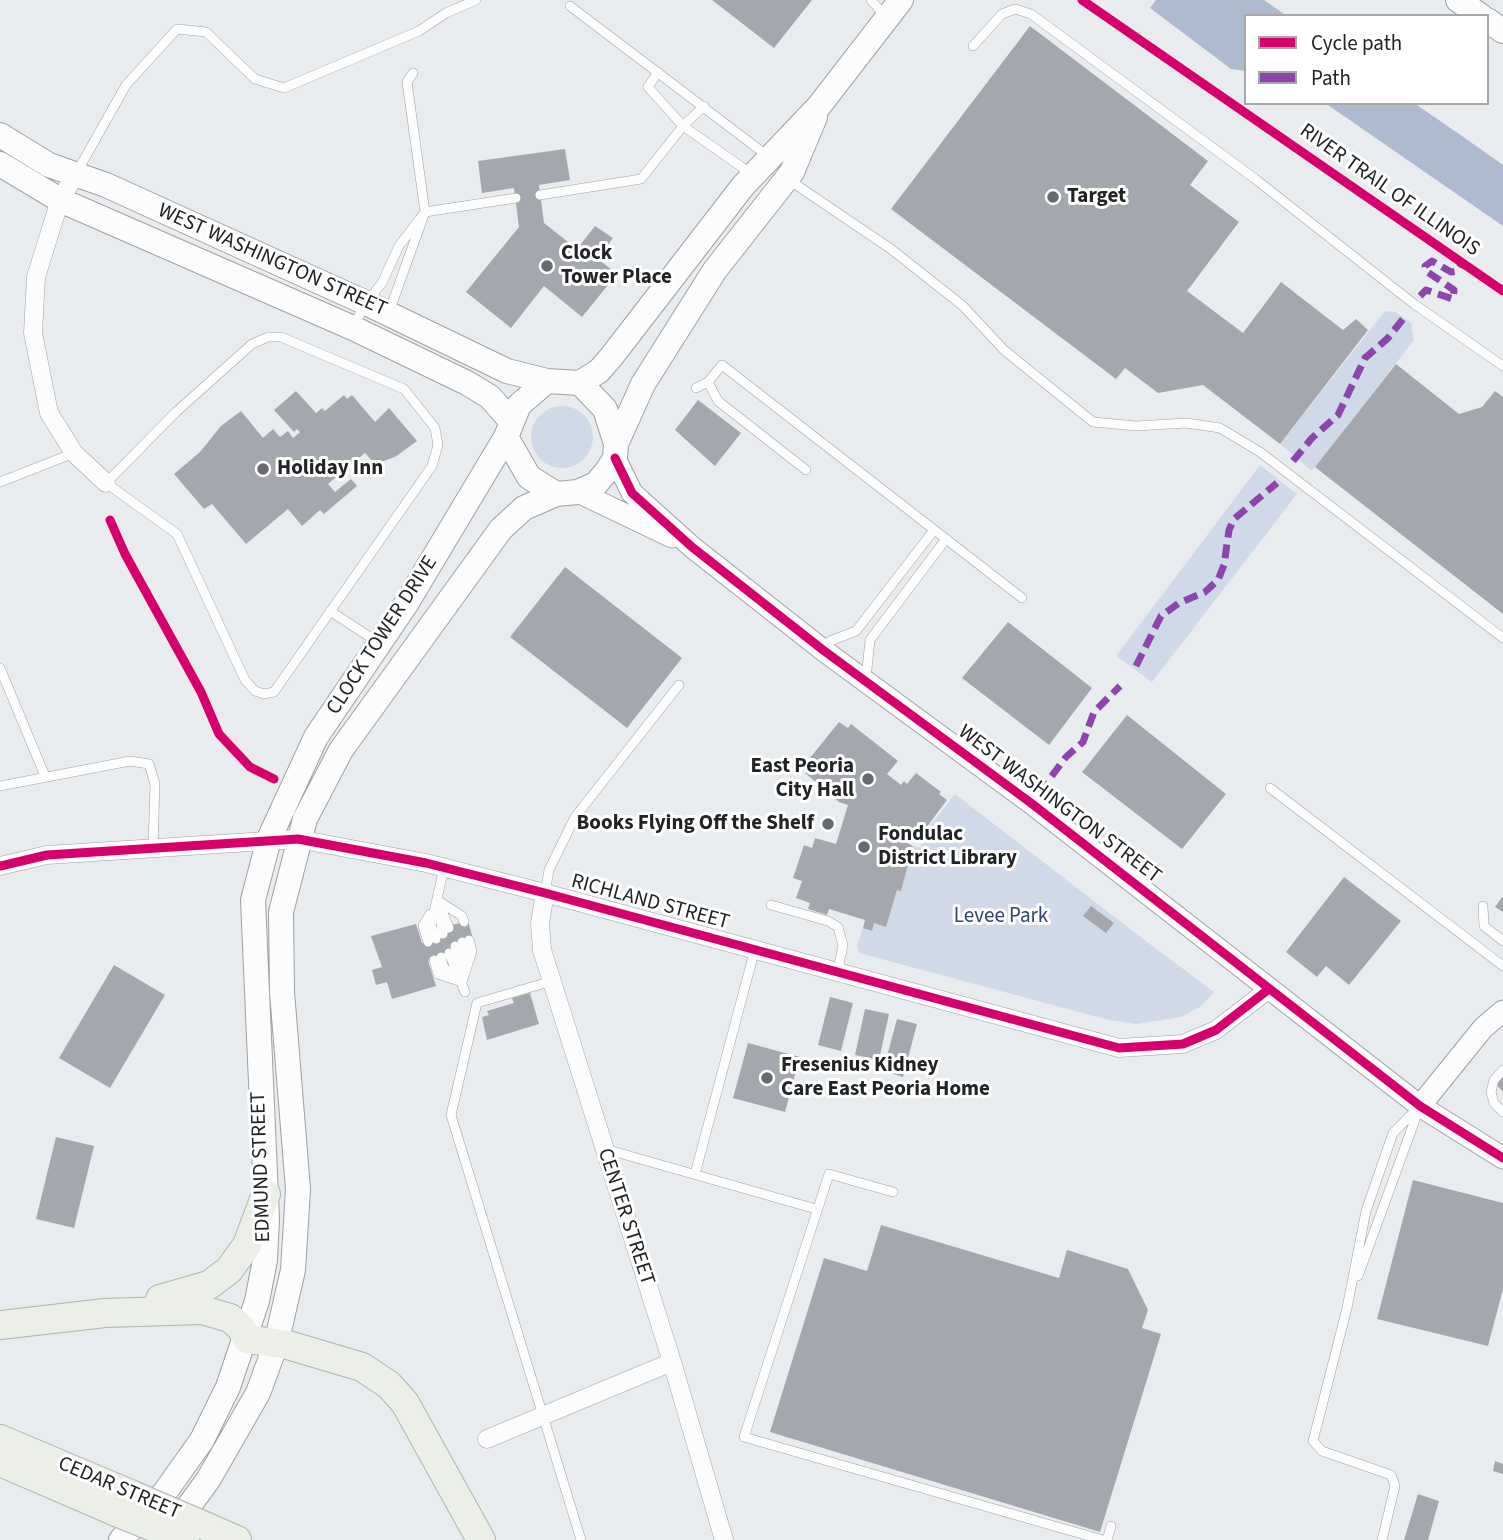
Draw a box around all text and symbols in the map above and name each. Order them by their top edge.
legend [1244,14,1489,105]
text: Cycle path [1311,28,1402,58]
text: Path [1311,63,1351,93]
street label: RIVER TRAIL OF ILLINOIS [1294,119,1484,263]
place label: Target [1067,184,1126,210]
marker: Target [1045,189,1061,205]
street label: WEST WASHINGTON STREET [154,199,390,323]
place label: Clock Tower Place [561,241,672,291]
marker: Clock Tower Place [539,258,555,274]
place label: Holiday Inn [277,456,383,482]
marker: Holiday Inn [255,461,271,477]
street label: CLOCK TOWER DRIVE [322,552,444,720]
street label: WEST WASHINGTON STREET [952,720,1166,890]
place label: East Peoria City Hall [750,754,854,804]
marker: East Peoria City Hall [860,771,876,787]
place label: Books Flying Off the Shelf [577,811,814,837]
marker: Books Flying Off the Shelf [820,816,836,832]
place label: Fondulac District Library [878,822,1017,872]
marker: Fondulac District Library [856,839,872,855]
street label: RICHLAND STREET [568,870,732,936]
park label: Levee Park [954,904,1048,930]
place label: Fresenius Kidney Care East Peoria Home [781,1053,990,1103]
marker: Fresenius Kidney Care East Peoria Home [759,1070,775,1086]
street label: EDMUND STREET [247,1091,277,1243]
street label: CENTER STREET [591,1145,659,1289]
street label: CEDAR STREET [54,1452,184,1526]

